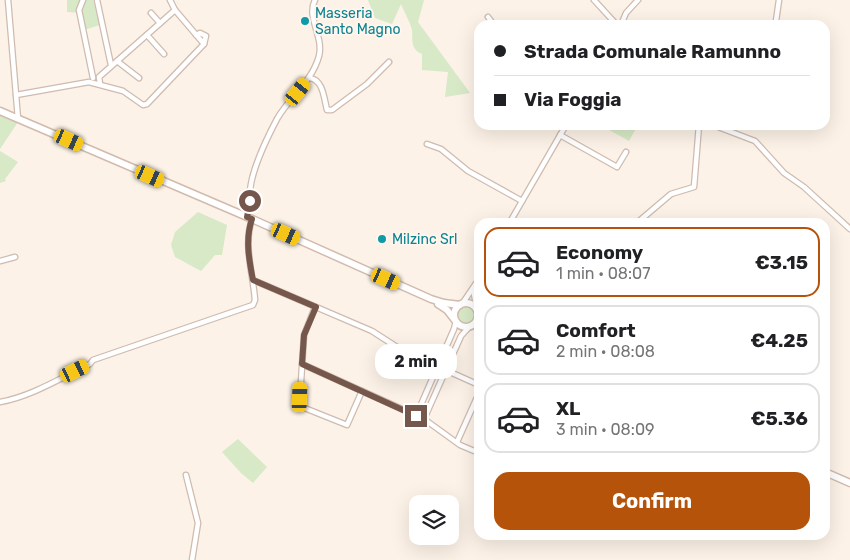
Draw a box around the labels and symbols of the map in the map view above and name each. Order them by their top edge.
place label: Masseria Santo Magno [315,5,400,38]
marker: Masseria Santo Magno [299,15,311,27]
car [282,76,313,108]
car [52,127,85,153]
car [133,163,166,189]
route start [239,190,261,212]
car [269,221,302,247]
place label: Milzinc Srl [392,231,458,248]
marker: Milzinc Srl [376,233,388,245]
car [369,266,402,292]
callout: 2 min [375,344,457,378]
car [58,358,91,384]
car [291,382,308,412]
route end [405,405,427,427]

